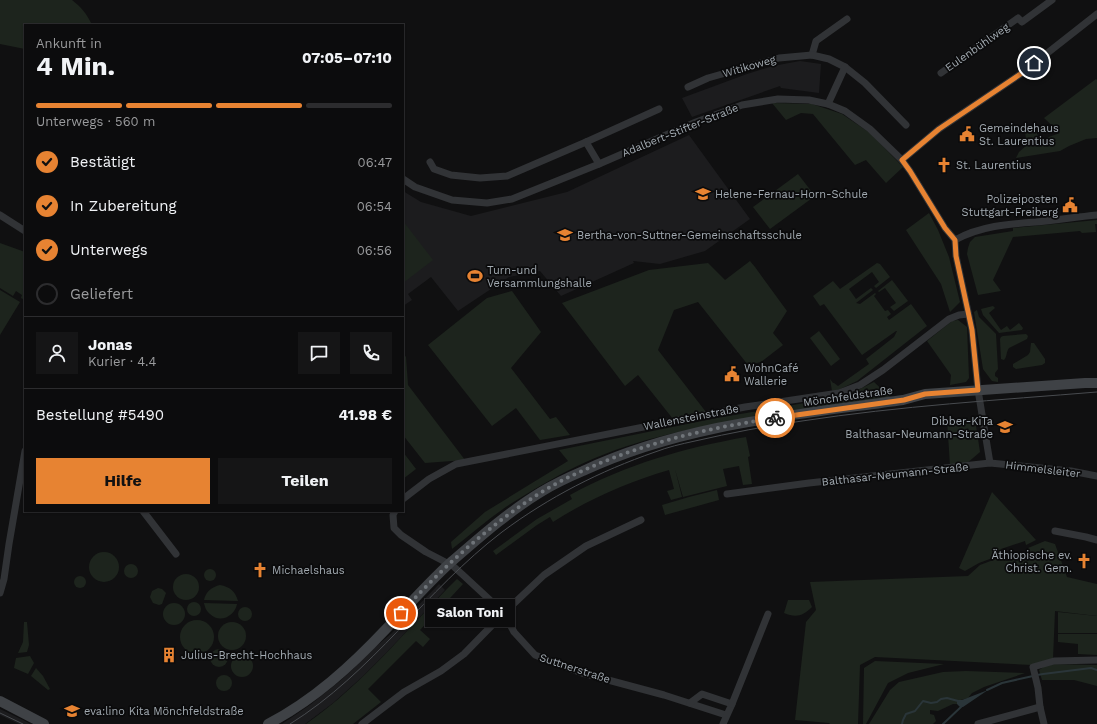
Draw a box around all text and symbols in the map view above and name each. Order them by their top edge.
street label: Eulenbühlweg [943,20,1012,74]
text: Ankunft in [36,36,102,51]
pin [1017,46,1051,80]
text: 07:05–07:10 [302,49,392,67]
text: 4 Min. [36,51,115,81]
icon: home [1023,52,1045,74]
street label: Witikoweg [721,53,777,80]
street label: Adalbert-Stifter-Straße [620,101,740,160]
text: Unterwegs · 560 m [36,114,155,129]
place label: Gemeindehaus St. Laurentius [979,122,1059,148]
public building icon: Gemeindehaus St. Laurentius [958,125,976,143]
icon: check [36,151,58,173]
text: Bestätigt [70,153,135,171]
text: 06:47 [358,155,392,170]
church icon: St. Laurentius [935,156,953,174]
place label: St. Laurentius [956,159,1032,172]
school or university icon: Helene-Fernau-Horn-Schule [694,185,712,203]
place label: Helene-Fernau-Horn-Schule [715,188,868,201]
place label: Polizeiposten Stuttgart-Freiberg [962,193,1058,219]
icon: check [36,195,58,217]
public building icon: Polizeiposten Stuttgart-Freiberg [1061,196,1079,214]
text: In Zubereitung [70,197,177,215]
text: 06:54 [357,199,392,214]
school or university icon: Bertha-von-Suttner-Gemeinschaftsschule [556,226,574,244]
place label: Bertha-von-Suttner-Gemeinschaftsschule [577,229,802,242]
icon: check [36,239,58,261]
text: Unterwegs [70,241,148,259]
text: 06:56 [357,243,392,258]
place label: Turn-und Versammlungshalle [487,264,592,290]
sports icon: Turn-und Versammlungshalle [466,267,484,285]
text: Geliefert [70,285,133,303]
button: person [36,332,78,374]
button: chat [298,332,340,374]
button: phone [350,332,392,374]
text: Jonas [88,336,132,354]
text: Kurier · 4.4 [88,354,156,369]
place label: WohnCafé Wallerie [744,362,799,388]
public building icon: WohnCafé Wallerie [723,365,741,383]
street label: Mönchfeldstraße [802,384,894,409]
courier [755,398,795,438]
street label: Wallensteinstraße [642,402,740,433]
text: Bestellung #5490 [36,406,164,424]
text: 41.98 € [338,406,392,424]
icon: bike [764,407,786,429]
place label: Dibber-KiTa Balthasar-Neumann-Straße [845,415,993,441]
school or university icon: Dibber-KiTa Balthasar-Neumann-Straße [996,418,1014,436]
button: Hilfe [36,458,210,504]
button: Teilen [218,458,392,504]
street label: Himmelsleiter [1005,458,1082,481]
street label: Balthasar-Neumann-Straße [821,460,969,489]
place label: Äthiopische ev. Christ. Gem. [991,548,1072,575]
church icon: Äthiopische ev. Christ. Gem. [1075,552,1093,570]
church icon: Michaelshaus [251,561,269,579]
place label: Michaelshaus [272,564,345,577]
pin [384,596,418,630]
callout: Salon Toni [425,599,515,627]
icon: bag [390,602,412,624]
text: Salon Toni [437,605,503,620]
building icon: Julius-Brecht-Hochhaus [160,646,178,664]
place label: Julius-Brecht-Hochhaus [181,649,313,662]
street label: Suttnerstraße [538,651,612,686]
school or university icon: eva:lino Kita Mönchfeldstraße [63,702,81,720]
place label: eva:lino Kita Mönchfeldstraße [84,705,244,718]

